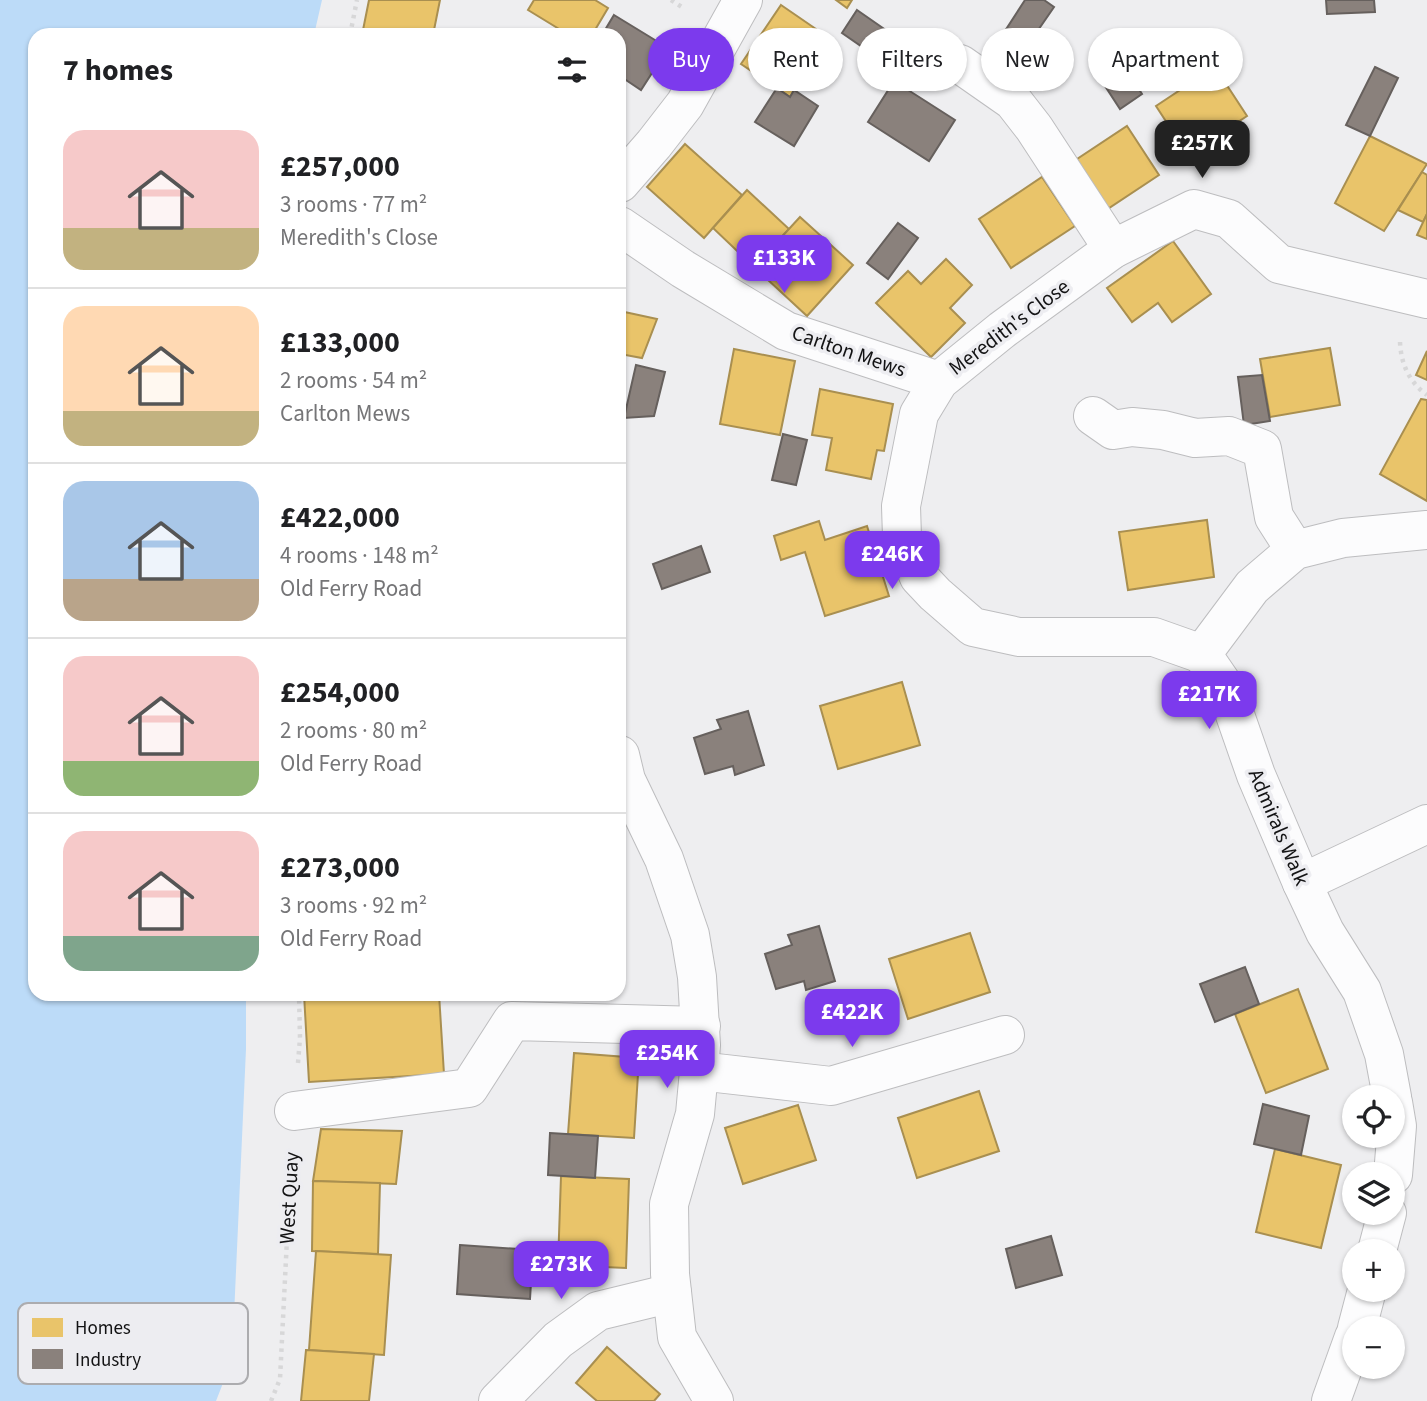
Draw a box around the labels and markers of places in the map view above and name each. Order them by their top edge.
pin: £257K [1153,120,1251,180]
pin: £133K [735,236,833,295]
pin: £246K [843,532,941,591]
pin: £217K [1160,672,1258,731]
pin: £422K [803,990,901,1049]
pin: £254K [618,1030,716,1090]
pin: £273K [512,1242,610,1301]

